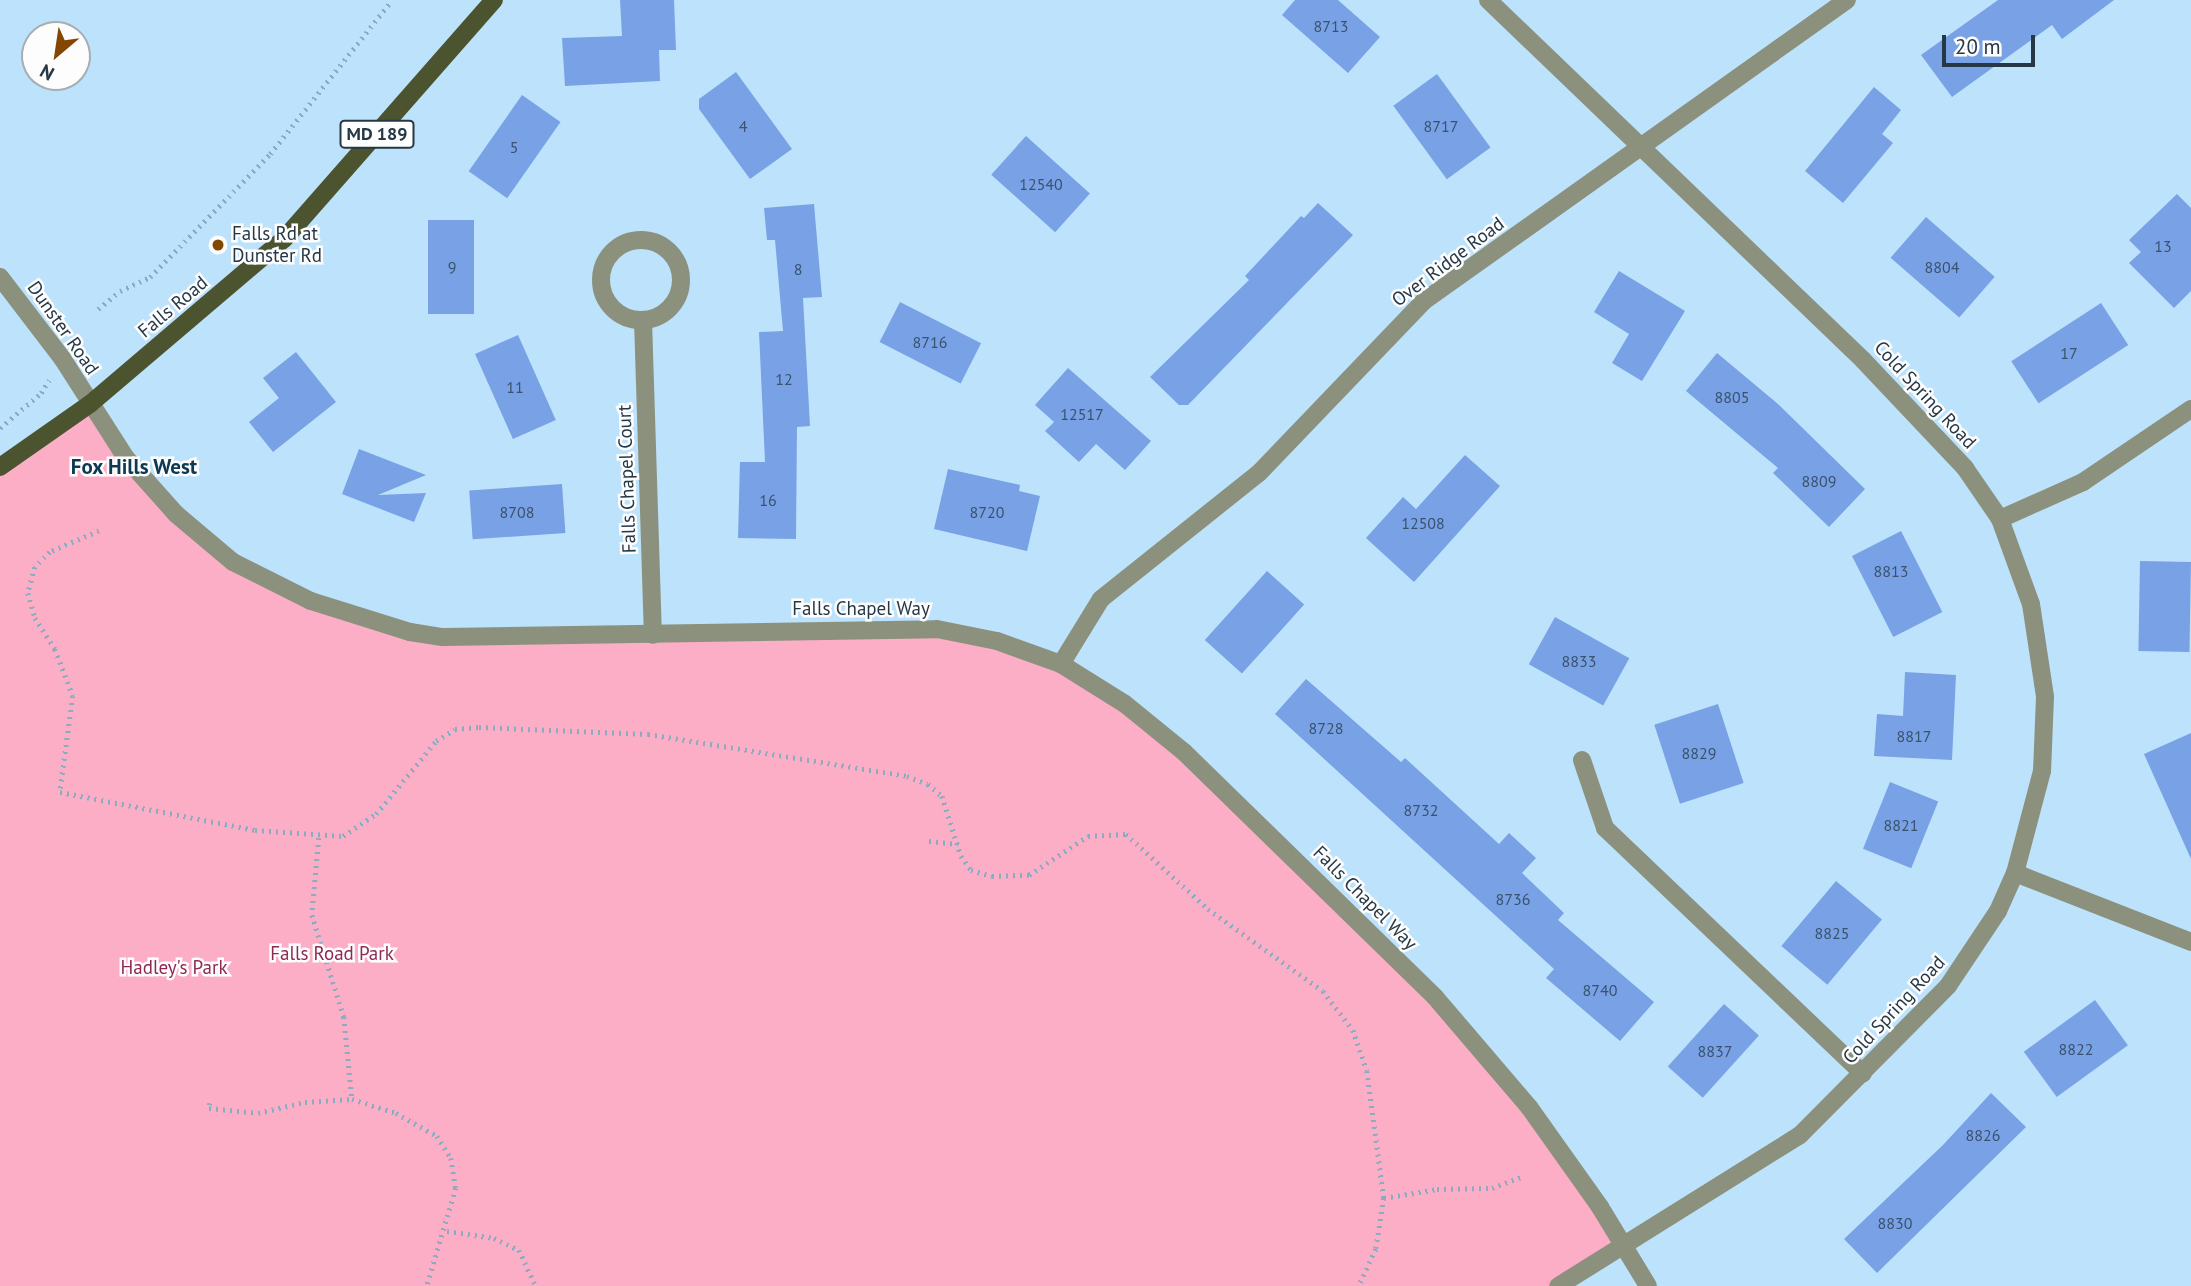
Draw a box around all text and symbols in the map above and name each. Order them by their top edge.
house number: 8713 [1314,16,1348,36]
north arrow [21,21,91,91]
scale bar [1946,21,2039,65]
text: 20 m [1955,33,2001,60]
text: N [36,59,58,86]
house number: 4 [739,116,747,136]
house number: 8717 [1424,116,1458,136]
road number: MD 189 [338,119,416,148]
house number: 5 [510,137,518,157]
house number: 12540 [1019,174,1063,194]
street label: Over Ridge Road [1387,212,1509,312]
place label: Falls Rd at Dunster Rd [232,223,322,267]
house number: 13 [2154,236,2172,256]
marker: Falls Rd at Dunster Rd [210,237,226,253]
house number: 9 [448,257,456,277]
house number: 8804 [1925,257,1959,277]
house number: 8 [794,259,802,279]
street label: Falls Road [134,271,212,343]
street label: Dunster Road [22,277,104,379]
house number: 8716 [913,332,947,352]
street label: Cold Spring Road [1869,336,1981,454]
house number: 17 [2060,343,2078,363]
house number: 12 [775,369,793,389]
house number: 11 [506,377,524,397]
house number: 8805 [1715,387,1749,407]
street label: Falls Chapel Court [613,404,641,554]
house number: 12517 [1060,404,1104,424]
district label: Fox Hills West [70,454,198,480]
house number: 8809 [1802,471,1836,491]
house number: 16 [759,490,777,510]
house number: 8708 [500,502,534,522]
house number: 8720 [970,502,1004,522]
house number: 12508 [1401,513,1445,533]
house number: 8813 [1874,561,1908,581]
street label: Falls Chapel Way [792,598,930,620]
house number: 8833 [1562,651,1596,671]
house number: 8728 [1309,718,1343,738]
house number: 8817 [1897,726,1931,746]
house number: 8829 [1682,743,1716,763]
house number: 8732 [1404,800,1438,820]
house number: 8821 [1884,815,1918,835]
street label: Falls Chapel Way [1308,841,1422,955]
house number: 8736 [1496,889,1530,909]
house number: 8825 [1815,923,1849,943]
park label: Falls Road Park [270,943,394,965]
street label: Cold Spring Road [1838,951,1950,1069]
park label: Hadley's Park [120,957,228,979]
house number: 8740 [1583,980,1617,1000]
house number: 8822 [2059,1039,2093,1059]
house number: 8837 [1698,1041,1732,1061]
house number: 8826 [1966,1125,2000,1145]
house number: 8830 [1878,1213,1912,1233]

